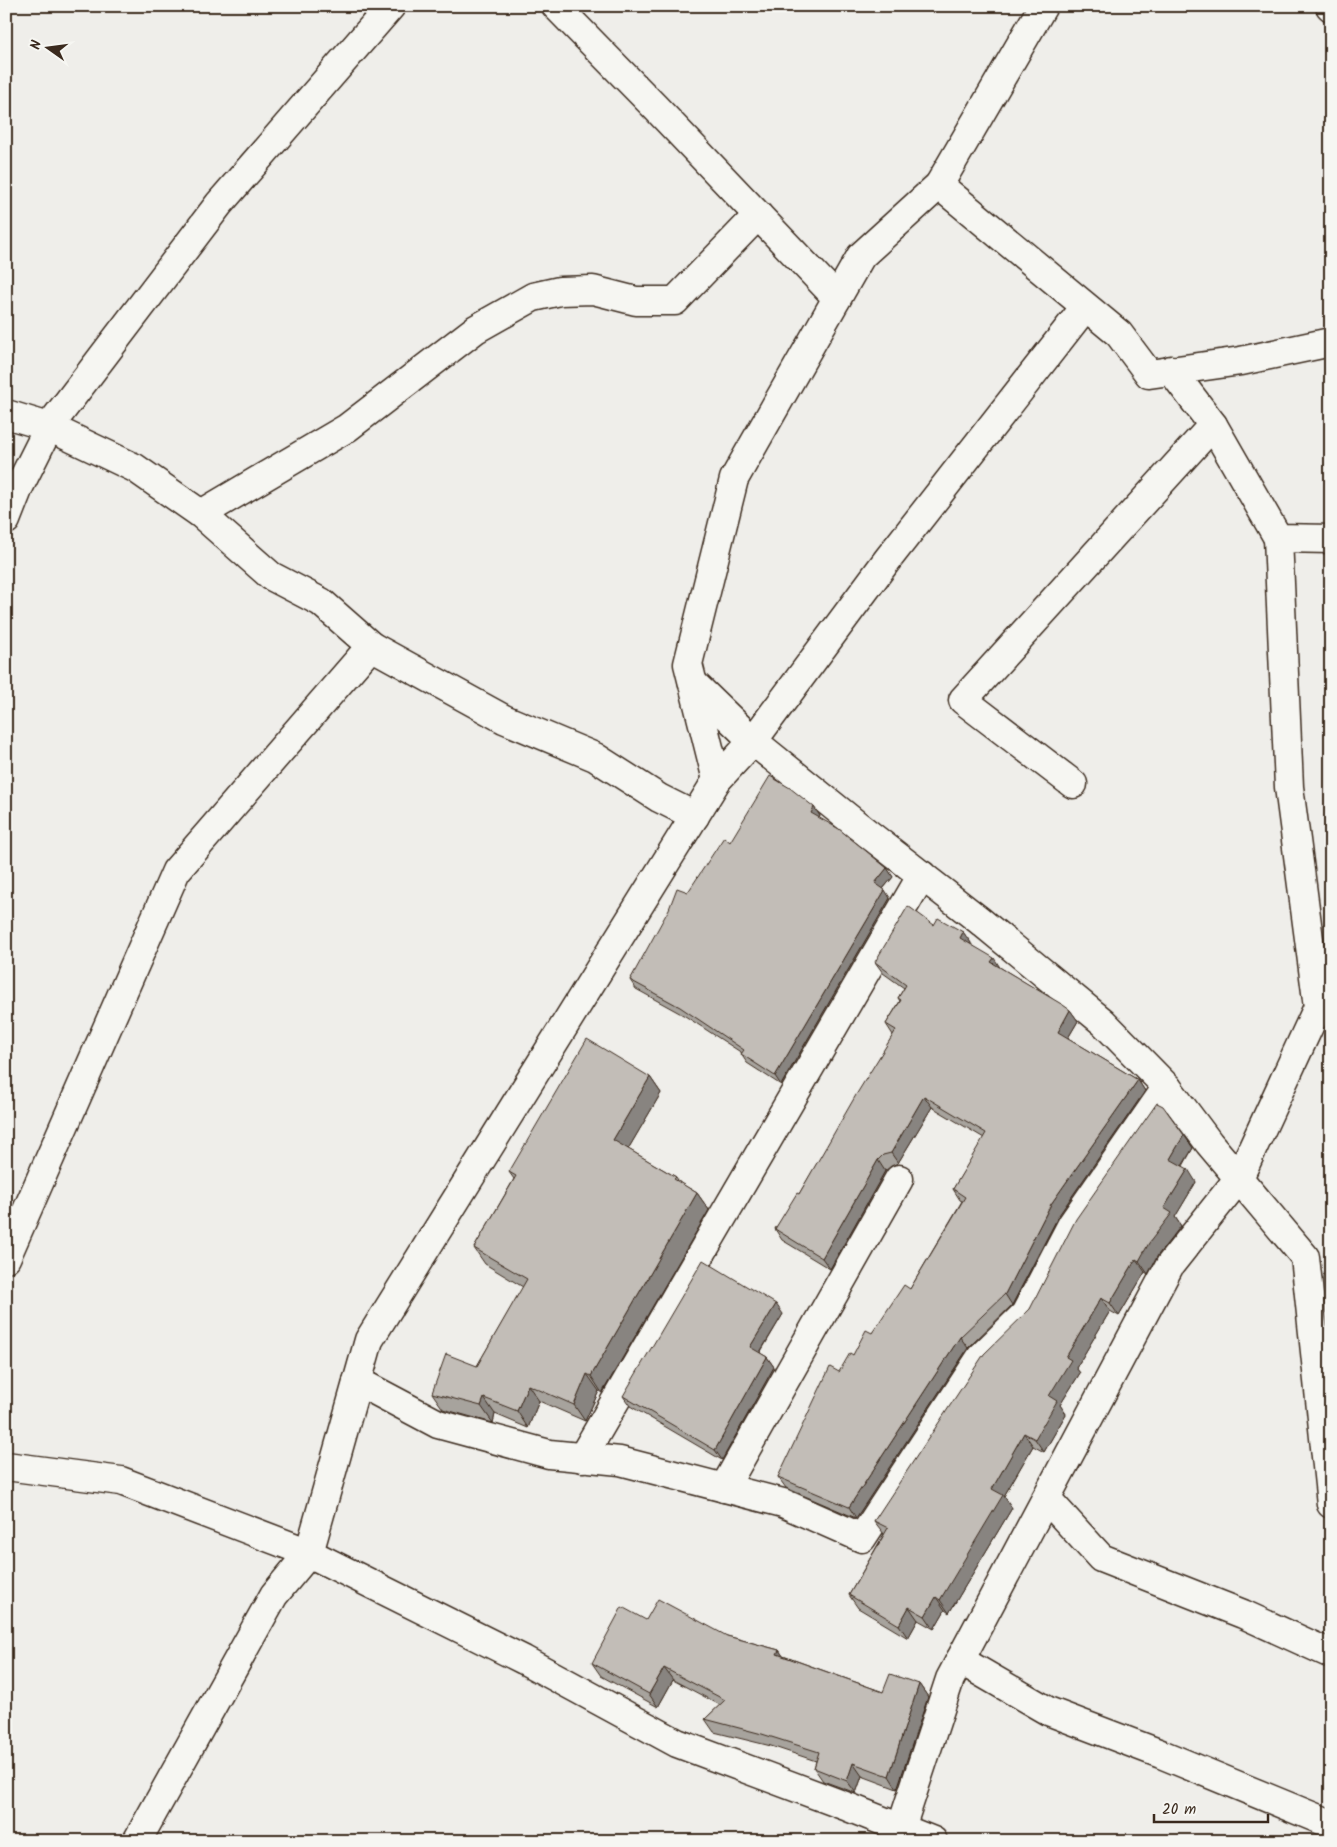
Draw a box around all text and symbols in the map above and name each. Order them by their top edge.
north arrow [22,22,72,72]
text: N [25,38,48,52]
scale bar [1154,1792,1268,1824]
text: 20 m [1162,1798,1196,1822]

